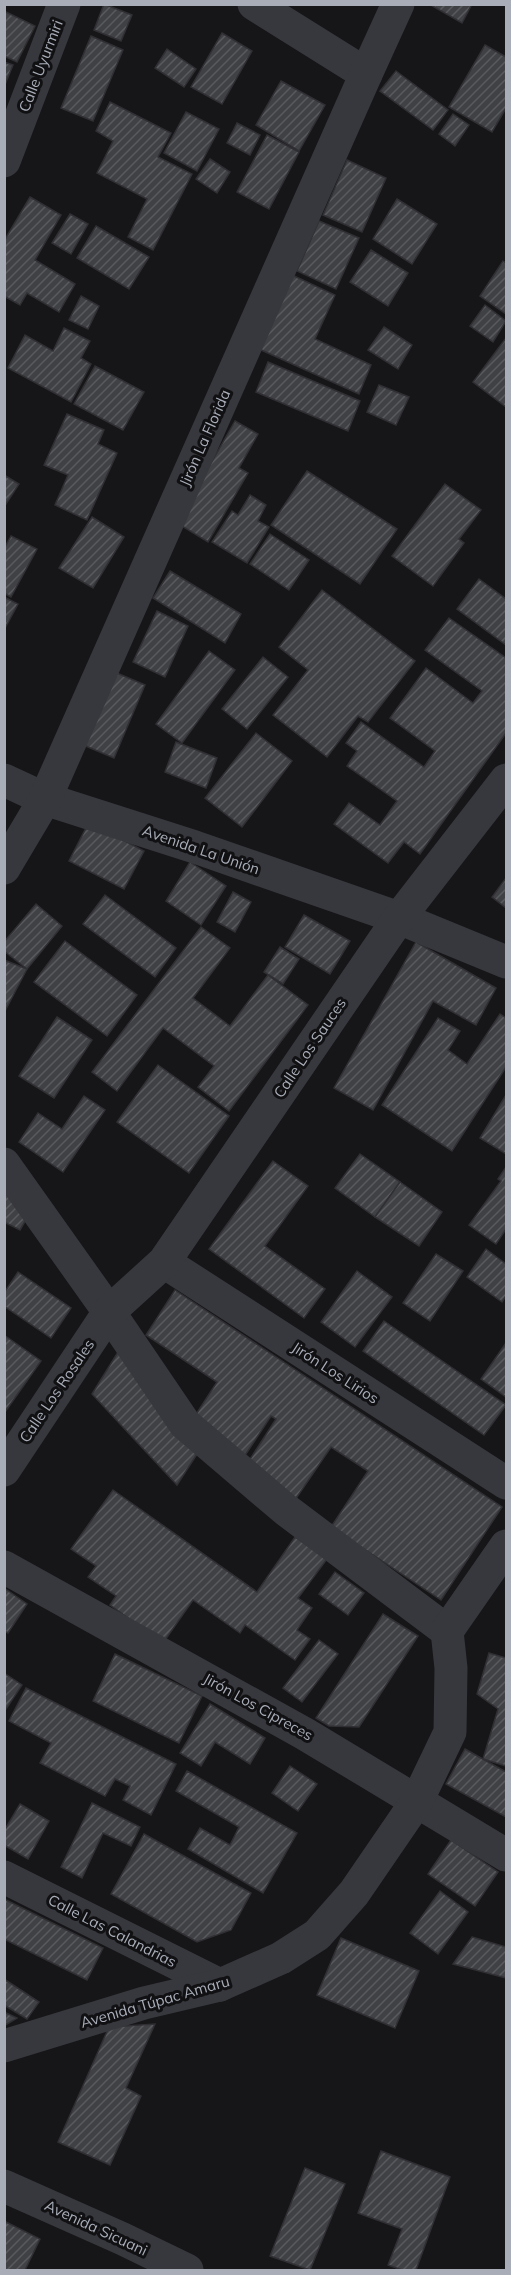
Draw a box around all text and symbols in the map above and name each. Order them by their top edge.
street label: Calle Uyurmiri [14,17,67,115]
street label: Jirón La Florida [175,387,234,489]
street label: Avenida La Unión [140,821,262,878]
street label: Calle Los Sauces [269,994,350,1101]
street label: Calle Los Rosales [15,1335,98,1446]
street label: Jirón Los Lirios [288,1337,382,1408]
street label: Jirón Los Cipreces [200,1669,316,1745]
street label: Calle Las Calandrias [45,1890,180,1971]
street label: Avenida Túpac Amaru [78,1971,232,2032]
street label: Avenida Sicuani [42,2195,151,2260]

